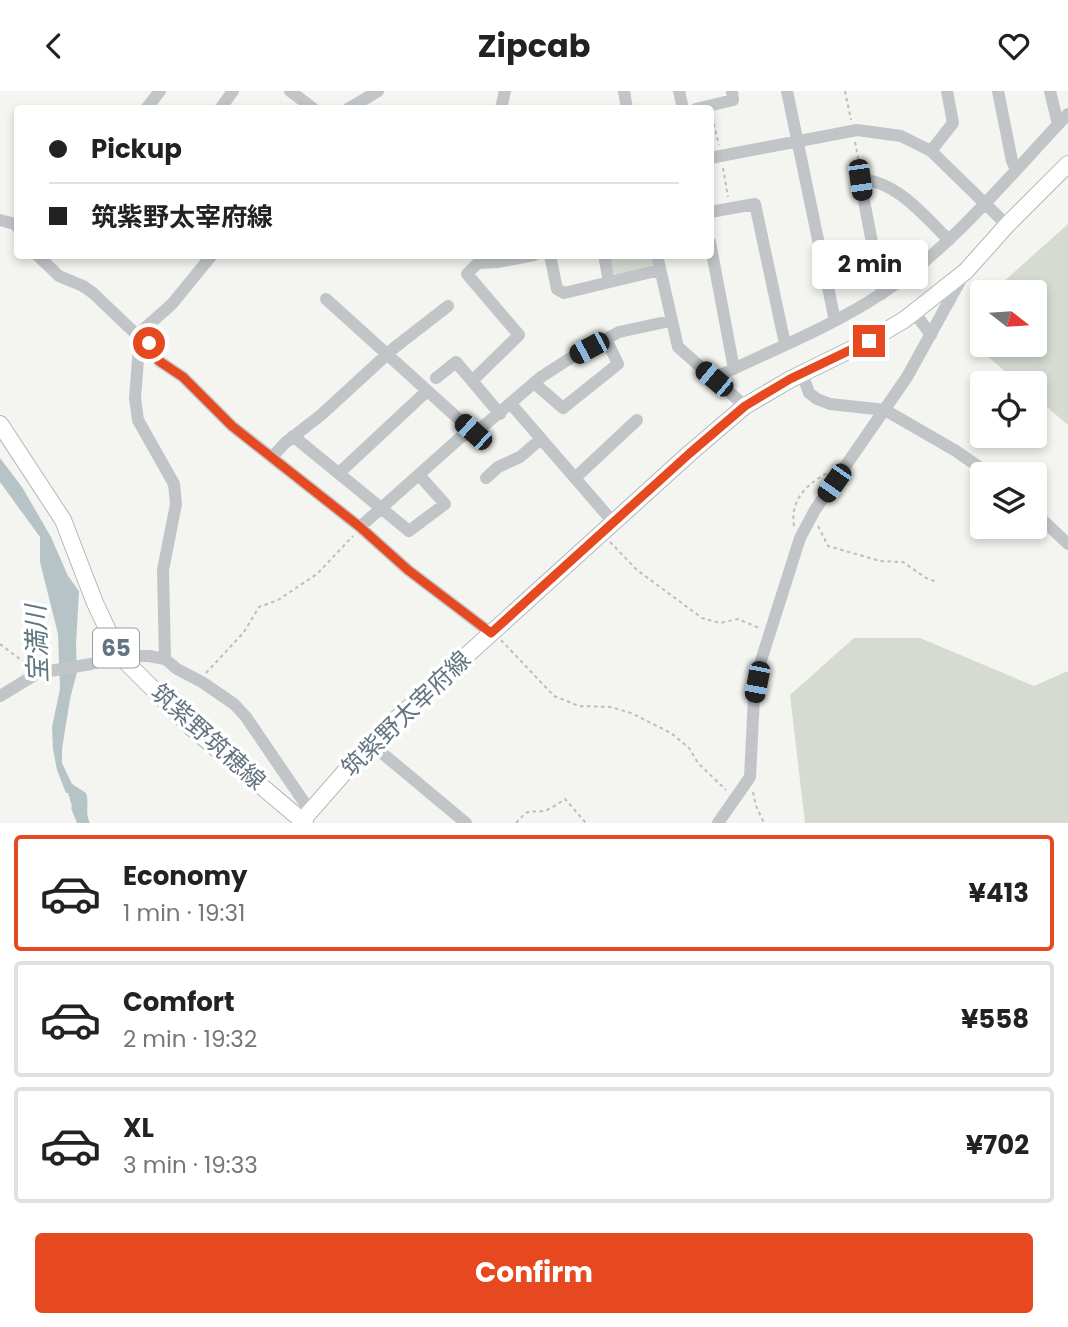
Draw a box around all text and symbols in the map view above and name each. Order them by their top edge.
text: Zipcab [477,23,591,68]
icon: back [35,27,73,65]
icon: heart [995,27,1033,65]
text: Pickup [91,131,182,167]
car [847,158,874,202]
text: 筑紫野太宰府線 [91,199,273,235]
callout: 2 min [811,239,927,289]
text: 2 min [838,248,902,280]
north arrow [970,280,1046,357]
map controls [970,280,1047,539]
route end [853,325,885,357]
route start [133,327,165,359]
car [566,329,613,367]
car [692,357,737,401]
button: locate [970,371,1047,448]
car [451,410,496,454]
car [814,460,855,506]
button: layers [970,462,1047,539]
water label: 宝満川 [18,601,56,684]
road number: 65 [93,629,139,667]
street label: 筑紫野太宰府線 [334,643,478,784]
car [743,659,772,705]
street label: 筑紫野筑穂線 [144,676,273,797]
text: Economy [123,858,247,894]
icon: car [39,862,102,925]
text: ¥413 [968,875,1029,911]
text: 1 min · 19:31 [123,897,245,929]
text: Comfort [123,984,235,1020]
icon: car [39,988,102,1051]
text: ¥558 [961,1001,1029,1037]
text: 2 min · 19:32 [123,1023,257,1055]
text: XL [123,1110,154,1146]
icon: car [39,1114,102,1177]
text: ¥702 [966,1127,1029,1163]
text: 3 min · 19:33 [123,1149,258,1181]
button: Confirm [35,1233,1033,1313]

